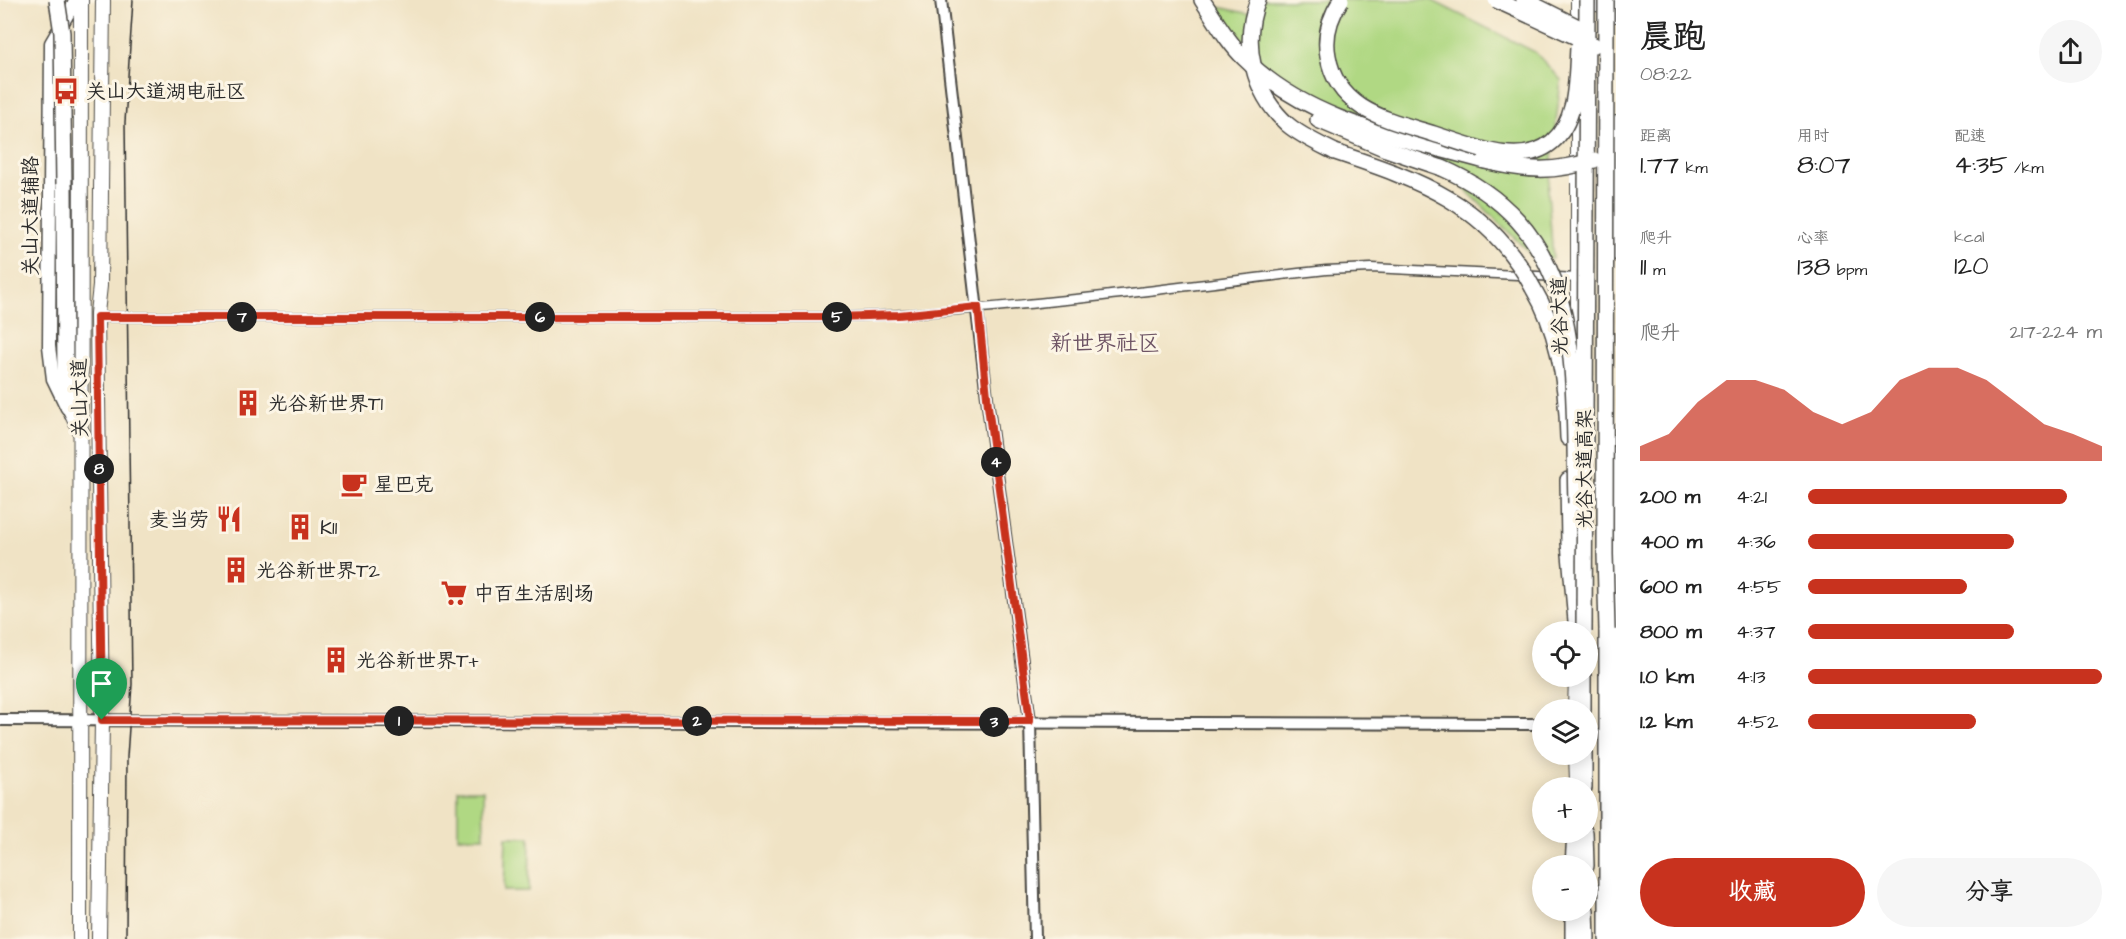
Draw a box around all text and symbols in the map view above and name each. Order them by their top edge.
text: 晨跑 [1640,14,1706,60]
button: share [2039,20,2102,83]
text: 08:22 [1640,60,1692,88]
bus stop icon: 关山大道湖电社区 [51,76,81,106]
place label: 关山大道湖电社区 [86,78,246,106]
text: 距离 [1640,125,1672,147]
text: 用时 [1797,125,1829,147]
text: 配速 [1954,125,1986,147]
text: 1.77 [1640,147,1679,183]
text: 8:07 [1797,147,1851,183]
text: 4:35 [1954,147,2008,183]
street label: 关山大道辅路 [17,155,45,276]
text: km [1679,157,1708,179]
text: /km [2008,157,2044,179]
text: kcal [1954,226,1985,248]
text: 爬升 [1640,227,1672,249]
text: 心率 [1797,227,1829,249]
text: 120 [1954,248,1989,284]
text: 11 [1640,249,1647,285]
text: 138 [1797,249,1830,285]
text: m [1647,259,1666,281]
text: bpm [1830,259,1867,281]
street label: 光谷大道 [1545,276,1575,356]
pin: 7 [227,302,257,332]
pin: 6 [525,302,555,332]
pin: 5 [822,302,852,332]
text: 7 [237,306,247,328]
text: 6 [535,306,545,328]
text: 5 [831,306,843,328]
text: 217–224 m [2009,318,2102,346]
text: 爬升 [1640,319,1680,347]
district label: 新世界社区 [1050,328,1160,359]
street label: 关山大道 [65,358,95,438]
building icon: 光谷新世界T1 [233,388,263,418]
place label: 光谷新世界T1 [268,390,383,418]
street label: 光谷大道高架 [1571,409,1599,529]
pin: 4 [981,447,1011,477]
text: 4 [991,451,1001,473]
pin: 8 [84,454,114,484]
text: 8 [94,458,104,480]
cafe icon: 星巴克 [339,469,369,499]
place label: 星巴克 [374,471,434,499]
text: 200 m [1640,483,1700,511]
text: 4:21 [1736,483,1767,511]
restaurant icon: 麦当劳 [214,504,244,534]
place label: 麦当劳 [149,506,209,534]
building icon: K11 [285,512,315,542]
place label: K11 [320,514,338,542]
text: 400 m [1640,528,1702,556]
text: 4:36 [1736,528,1776,556]
building icon: 光谷新世界T2 [221,555,251,585]
place label: 光谷新世界T2 [256,557,380,585]
text: 600 m [1640,573,1701,601]
text: 4:55 [1736,573,1781,601]
supermarket icon: 中百生活剧场 [439,578,469,608]
place label: 中百生活剧场 [474,580,594,608]
text: 800 m [1640,618,1702,646]
text: 4:37 [1736,618,1775,646]
map controls [1532,621,1598,921]
button: locate [1532,621,1598,687]
building icon: 光谷新世界T+ [321,645,351,675]
place label: 光谷新世界T+ [356,647,479,675]
pin [76,658,127,720]
text: 1.0 km [1640,663,1694,691]
text: 4:13 [1736,663,1766,691]
icon: arrive [85,667,118,700]
button: layers [1532,699,1598,765]
pin: 1 [384,706,414,736]
pin: 2 [682,706,712,736]
pin: 3 [979,707,1009,737]
text: 1.2 km [1640,708,1693,736]
text: 4:52 [1736,708,1779,736]
text: 1 [398,710,400,732]
text: 2 [692,710,702,732]
text: 3 [990,711,998,733]
button: + [1532,777,1598,843]
button: − [1532,855,1598,921]
button: 收藏 [1640,858,1865,927]
button: 分享 [1877,858,2102,927]

